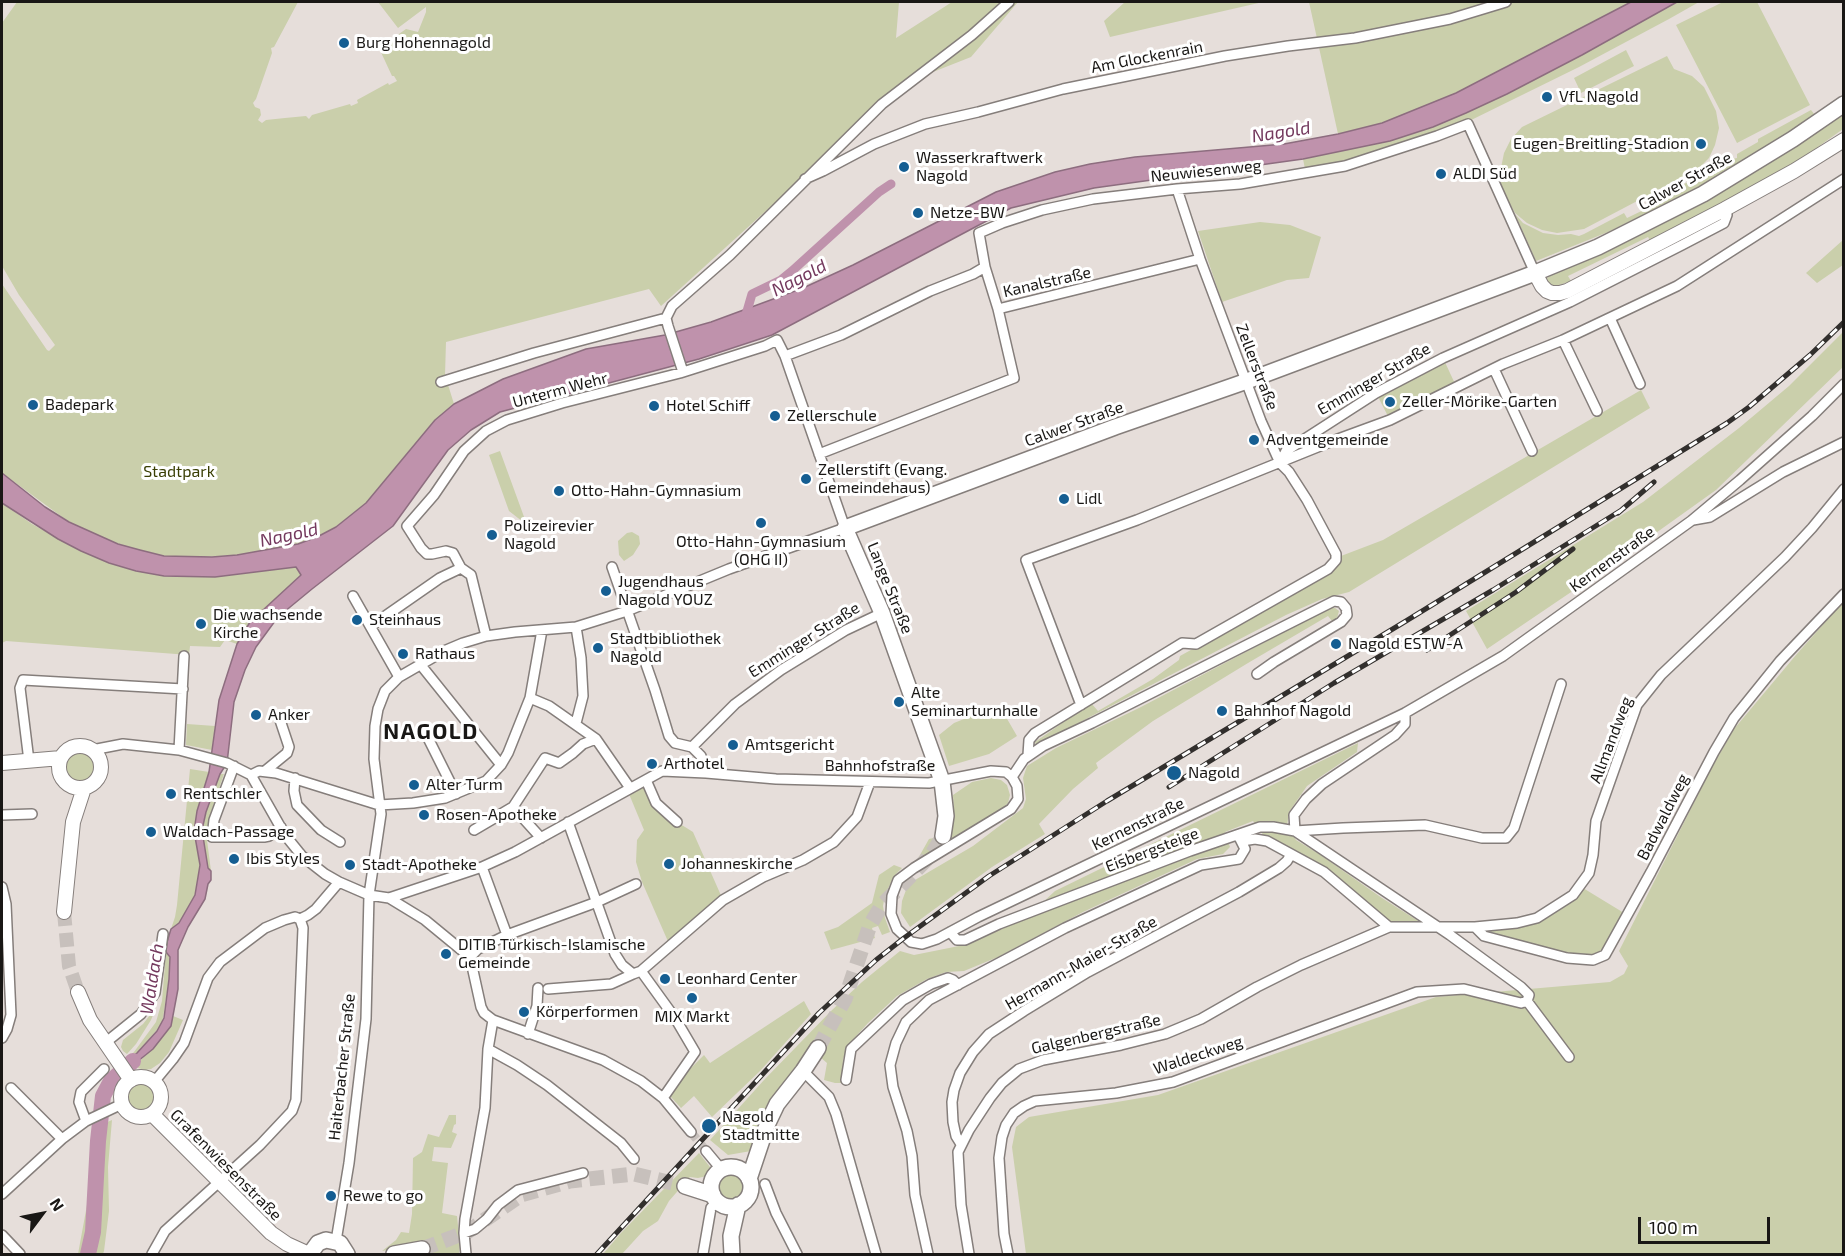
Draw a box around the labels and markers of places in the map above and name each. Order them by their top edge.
place label: Burg Hohennagold [356,33,491,53]
marker: Burg Hohennagold [337,36,351,50]
place label: VfL Nagold [1559,87,1639,107]
marker: VfL Nagold [1540,90,1554,104]
place label: Eugen-Breitling-Stadion [1513,134,1689,154]
marker: Eugen-Breitling-Stadion [1694,137,1708,151]
place label: Wasserkraftwerk Nagold [916,148,1043,186]
marker: Wasserkraftwerk Nagold [897,160,911,174]
place label: ALDI Süd [1453,164,1517,184]
marker: ALDI Süd [1434,167,1448,181]
place label: Netze-BW [930,203,1005,223]
marker: Netze-BW [911,206,925,220]
place label: Zeller-Mörike-Garten [1402,392,1557,412]
place label: Badepark [45,395,114,415]
marker: Zeller-Mörike-Garten [1383,395,1397,409]
place label: Hotel Schiff [666,396,750,416]
marker: Badepark [26,398,40,412]
marker: Hotel Schiff [647,399,661,413]
place label: Zellerschule [787,406,877,426]
marker: Zellerschule [768,409,782,423]
place label: Adventgemeinde [1266,430,1389,450]
marker: Adventgemeinde [1247,433,1261,447]
place label: Zellerstift (Evang. Gemeindehaus) [818,460,947,498]
marker: Zellerstift (Evang. Gemeindehaus) [799,472,813,486]
place label: Otto-Hahn-Gymnasium [571,481,741,501]
marker: Otto-Hahn-Gymnasium [552,484,566,498]
place label: Lidl [1076,489,1102,509]
marker: Lidl [1057,492,1071,506]
place label: Polizeirevier Nagold [504,516,594,554]
marker: Otto-Hahn-Gymnasium (OHG II) [754,516,768,530]
marker: Polizeirevier Nagold [485,528,499,542]
place label: Otto-Hahn-Gymnasium (OHG II) [676,532,846,570]
place label: Jugendhaus Nagold YOUZ [618,572,713,610]
marker: Jugendhaus Nagold YOUZ [599,584,613,598]
place label: Die wachsende Kirche [213,605,323,643]
place label: Steinhaus [369,610,441,630]
marker: Steinhaus [350,613,364,627]
marker: Die wachsende Kirche [194,617,208,631]
place label: Stadtbibliothek Nagold [610,629,721,667]
place label: Nagold ESTW-A [1348,634,1463,654]
marker: Nagold ESTW-A [1329,637,1343,651]
marker: Stadtbibliothek Nagold [591,641,605,655]
place label: Rathaus [415,644,475,664]
marker: Rathaus [396,647,410,661]
place label: Alte Seminarturnhalle [911,683,1038,721]
marker: Alte Seminarturnhalle [892,695,906,709]
place label: Bahnhof Nagold [1234,701,1351,721]
marker: Bahnhof Nagold [1215,704,1229,718]
place label: Anker [268,705,310,725]
marker: Anker [249,708,263,722]
place label: Amtsgericht [745,735,834,755]
marker: Amtsgericht [726,738,740,752]
place label: Arthotel [664,754,724,774]
marker: Arthotel [645,757,659,771]
place label: Nagold [1188,763,1240,783]
marker: Nagold [1165,764,1183,782]
place label: Alter Turm [426,775,503,795]
marker: Alter Turm [407,778,421,792]
place label: Rentschler [183,784,262,804]
marker: Rentschler [164,787,178,801]
place label: Rosen-Apotheke [436,805,557,825]
marker: Rosen-Apotheke [417,808,431,822]
place label: Waldach-Passage [163,822,294,842]
marker: Waldach-Passage [144,825,158,839]
place label: Ibis Styles [246,849,320,869]
marker: Ibis Styles [227,852,241,866]
place label: Johanneskirche [681,854,793,874]
place label: Stadt-Apotheke [362,855,477,875]
marker: Johanneskirche [662,857,676,871]
marker: Stadt-Apotheke [343,858,357,872]
place label: DITIB Türkisch-Islamische Gemeinde [458,935,645,973]
marker: DITIB Türkisch-Islamische Gemeinde [439,947,453,961]
place label: Leonhard Center [677,969,797,989]
marker: Leonhard Center [658,972,672,986]
marker: MIX Markt [685,991,699,1005]
place label: Körperformen [536,1002,638,1022]
marker: Körperformen [517,1005,531,1019]
place label: MIX Markt [654,1007,730,1027]
place label: Nagold Stadtmitte [722,1107,800,1145]
marker: Nagold Stadtmitte [700,1117,718,1135]
place label: Rewe to go [343,1186,423,1206]
marker: Rewe to go [324,1189,338,1203]

